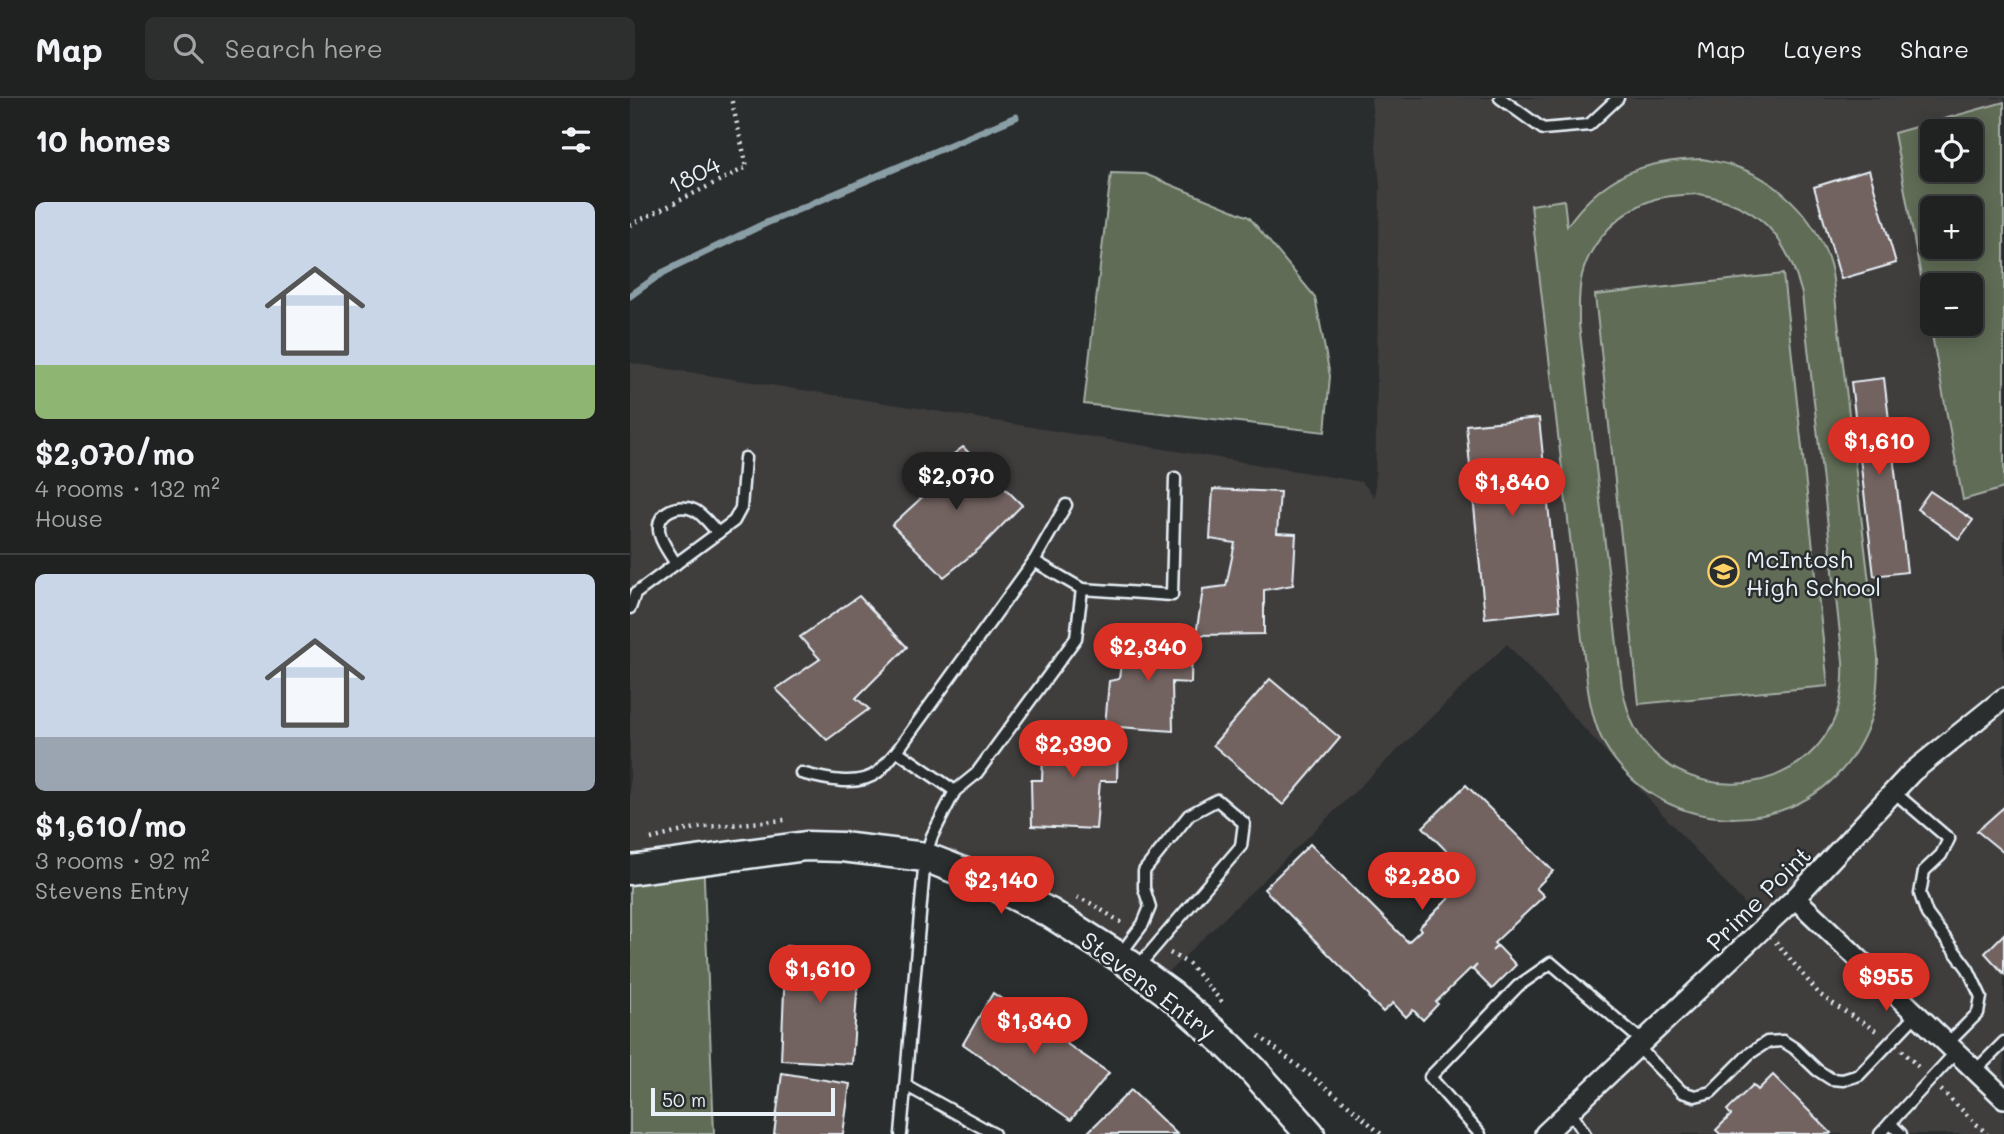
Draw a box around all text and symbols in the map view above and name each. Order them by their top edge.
search box [145,17,635,80]
text: Map [35,27,103,70]
icon: search [169,29,207,67]
text: Search here [225,31,383,65]
text: Map [1697,33,1745,64]
text: Layers [1783,33,1862,64]
text: Share [1900,33,1969,64]
map controls [1920,119,1983,336]
button: locate [1920,119,1983,182]
text: 10 homes [35,120,171,160]
icon: filters [557,121,595,159]
street label: 1804 [663,148,725,200]
button: + [1920,196,1983,259]
icon: home [252,248,378,374]
button: − [1920,273,1983,336]
pin: $1,610 [1822,418,1936,477]
text: $1,610 [1844,425,1914,455]
text: $2,070/mo [35,433,194,473]
pin: $2,070 [899,452,1013,512]
pin: $1,840 [1455,458,1569,518]
text: $2,070 [918,460,994,490]
text: $1,840 [1474,466,1550,496]
text: 4 rooms · 132 m² [35,473,220,503]
text: House [35,503,103,533]
place label: McIntosh High School [1746,543,1881,602]
school or university icon: McIntosh High School [1706,555,1740,589]
icon: home [252,620,378,746]
pin: $2,340 [1091,624,1205,683]
text: $2,340 [1109,631,1187,661]
pin: $2,390 [1016,720,1130,780]
text: $2,390 [1035,728,1111,758]
text: $1,610/mo [35,805,186,845]
street label: Prime Point [1699,839,1817,957]
text: 3 rooms · 92 m² [35,845,210,875]
pin: $2,280 [1365,852,1479,912]
pin: $2,140 [944,856,1058,916]
text: $2,280 [1384,860,1460,890]
text: $2,140 [964,864,1038,894]
text: Stevens Entry [35,875,190,905]
street label: Stevens Entry [1075,924,1223,1046]
pin: $1,610 [763,946,877,1005]
text: $1,610 [785,953,855,983]
pin: $955 [1845,954,1927,1013]
text: $955 [1859,961,1913,991]
pin: $1,340 [977,998,1091,1057]
text: $1,340 [997,1005,1071,1035]
scale bar [651,1085,835,1117]
text: 50 m [662,1087,706,1112]

